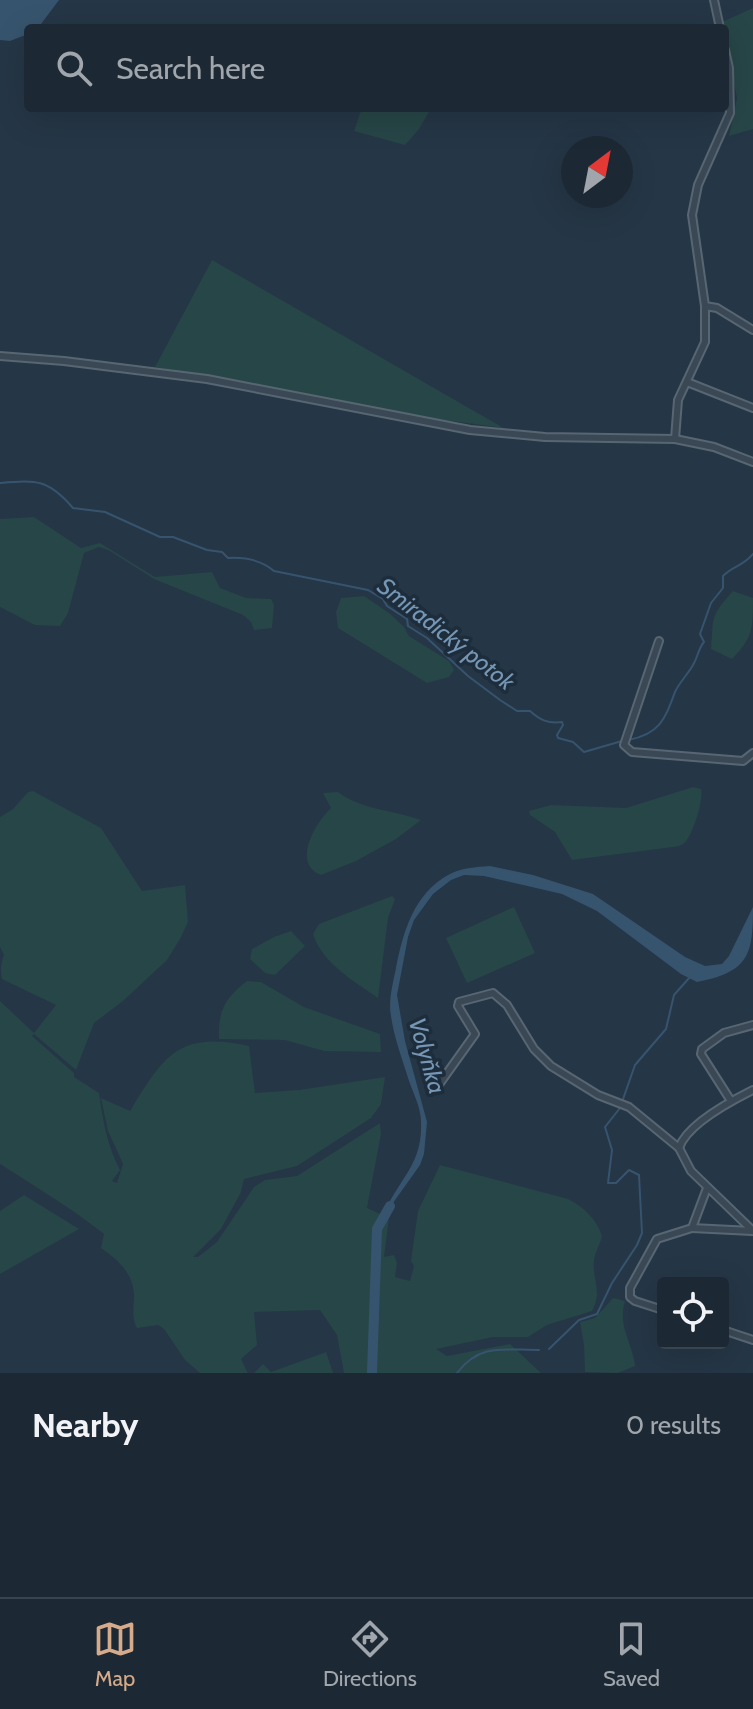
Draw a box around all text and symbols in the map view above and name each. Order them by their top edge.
search box [24,24,729,112]
icon: search [52,46,96,90]
text: Search here [116,50,265,87]
north arrow [561,136,633,208]
water label: Smiradický potok [372,571,521,696]
water label: Volyňka [403,1015,452,1097]
map controls [657,1277,729,1349]
button: locate [657,1277,729,1349]
text: Nearby [32,1404,139,1446]
text: 0 results [626,1409,721,1441]
tab: Map [93,1617,137,1692]
tab: Directions [323,1617,417,1692]
tab: Saved [603,1617,660,1692]

